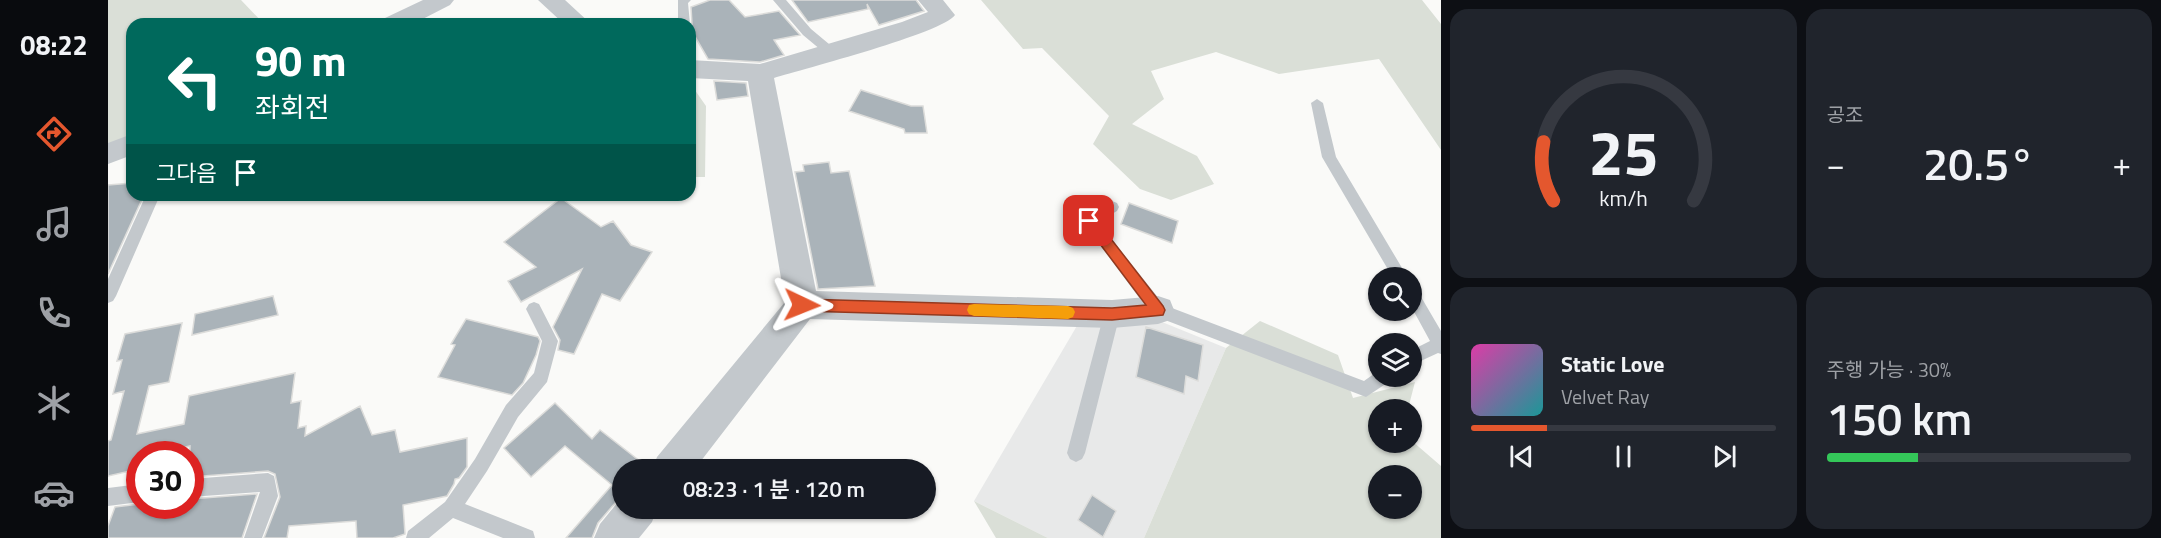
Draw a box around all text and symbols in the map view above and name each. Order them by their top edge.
text: 08:22 [20,24,88,65]
text: 90 m [255,28,347,92]
icon: left [156,42,234,120]
text: 좌회전 [255,86,330,127]
text: 공조 [1827,99,1863,130]
text: 25 [1588,104,1658,199]
icon: directions [33,113,75,155]
text: 20.5° [1923,129,2035,197]
text: − [1827,139,1845,189]
text: + [2113,139,2131,189]
text: 그다음 [156,156,217,190]
icon: arrive [229,156,262,189]
text: km/h [1599,182,1648,214]
pin [1063,195,1114,246]
icon: music [33,203,75,245]
icon: arrive [1072,204,1105,237]
map controls [1368,267,1422,519]
button: search [1368,267,1422,321]
position arrow [770,273,834,337]
icon: phone [33,292,75,334]
button: layers [1368,333,1422,387]
text: Static Love [1561,347,1664,381]
text: 주행 가능 · 30% [1827,354,1951,385]
text: Velvet Ray [1561,381,1650,412]
icon: climate [33,382,75,424]
text: 150 km [1827,384,1972,452]
button: + [1368,399,1422,453]
icon: previous [1505,440,1538,473]
icon: pause [1607,440,1640,473]
icon: next [1708,440,1741,473]
speed limit sign: 30 [126,441,204,519]
button: − [1368,465,1422,519]
icon: car [33,472,75,514]
text: 08:23 · 1 분 · 120 m [683,472,865,506]

